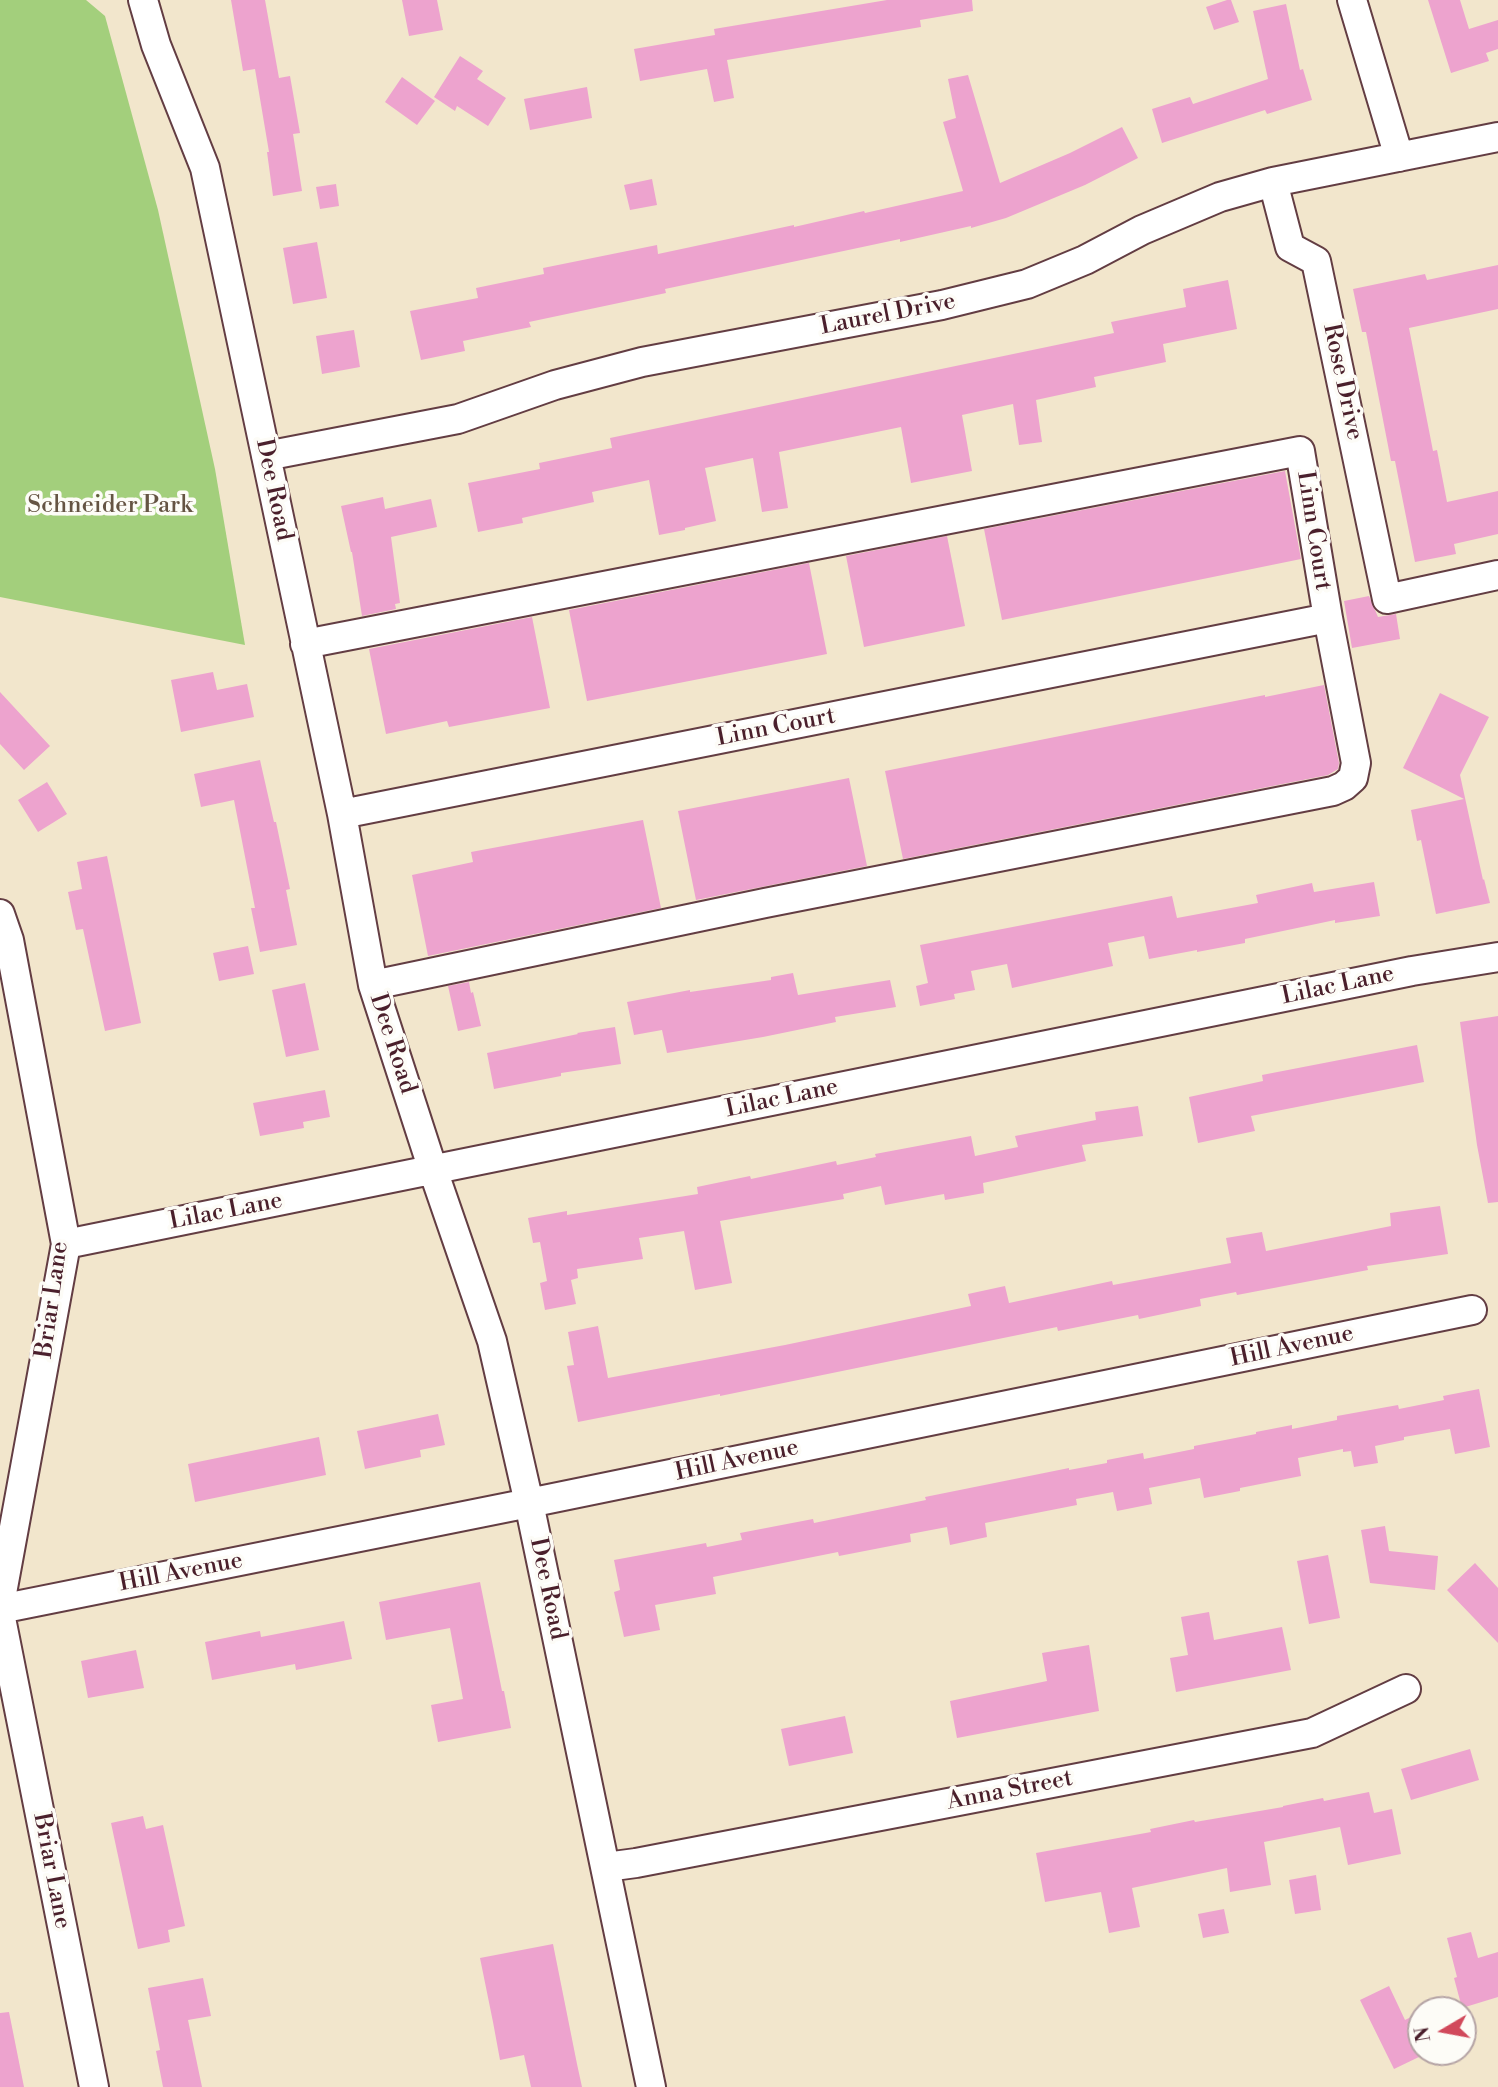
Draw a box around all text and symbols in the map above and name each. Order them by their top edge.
street label: Laurel Drive [818,288,958,342]
street label: Rose Drive [1316,321,1368,443]
street label: Dee Road [248,436,298,544]
street label: Linn Court [1289,469,1337,593]
park label: Schneider Park [27,492,193,520]
street label: Linn Court [714,702,838,754]
street label: Lilac Lane [1279,960,1397,1012]
street label: Dee Road [362,990,422,1098]
street label: Lilac Lane [723,1073,841,1125]
street label: Lilac Lane [167,1187,285,1237]
street label: Briar Lane [31,1240,75,1360]
street label: Hill Avenue [1228,1320,1356,1374]
street label: Hill Avenue [673,1434,801,1488]
street label: Dee Road [522,1535,572,1643]
street label: Hill Avenue [117,1547,245,1599]
street label: Anna Street [945,1765,1075,1817]
street label: Briar Lane [26,1811,76,1931]
north arrow [1407,1996,1477,2066]
text: N [1410,2025,1436,2044]

